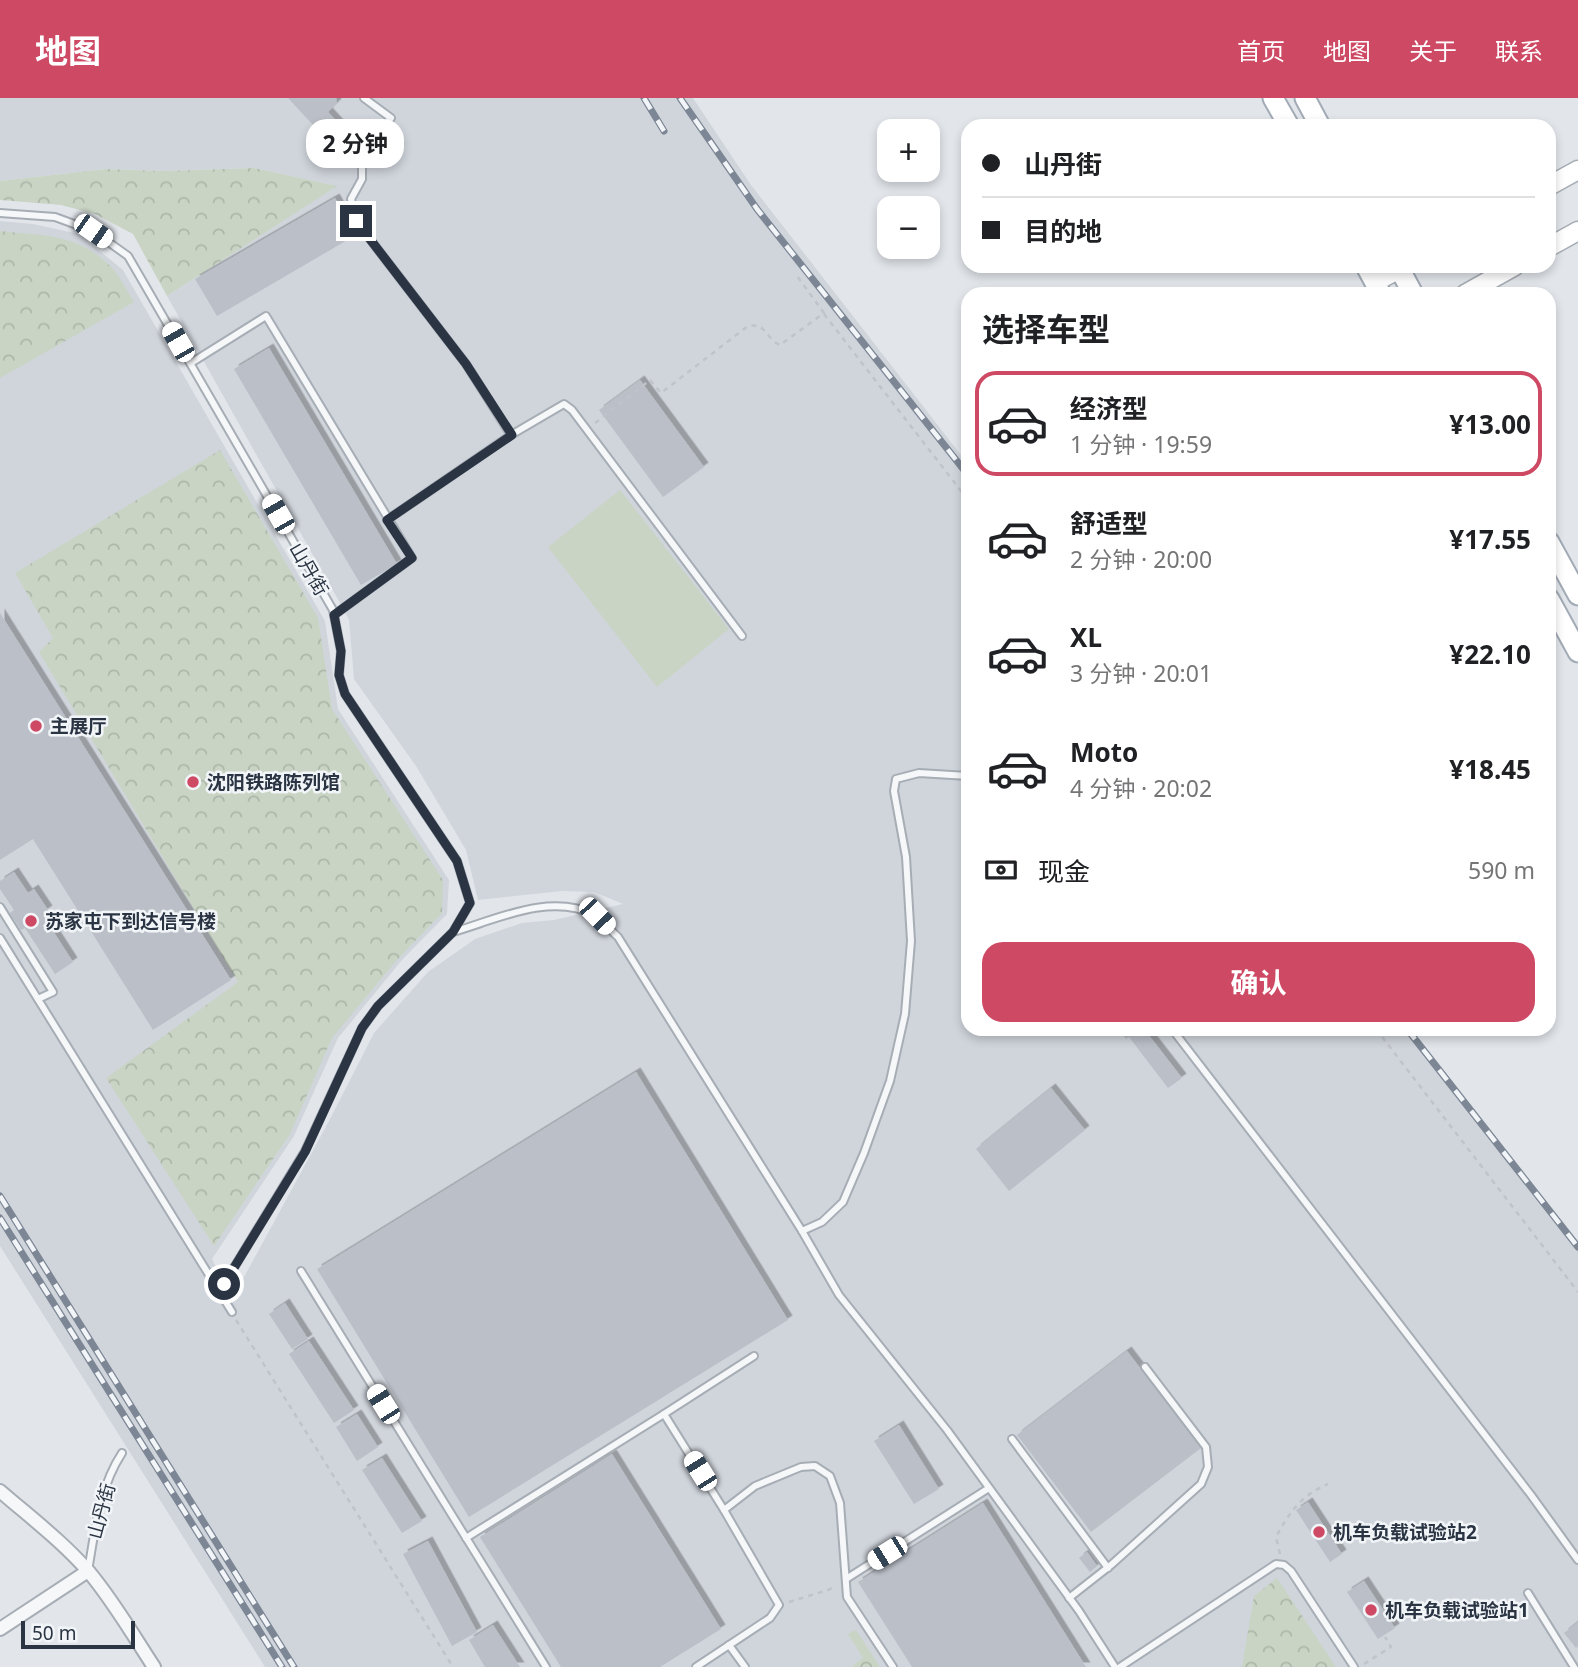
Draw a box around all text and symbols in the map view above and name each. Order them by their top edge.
text: 地图 [35,28,101,73]
text: 首页 [1237,34,1285,67]
text: 地图 [1323,34,1371,67]
text: 关于 [1409,34,1457,67]
text: 联系 [1495,34,1543,67]
map controls [877,119,940,259]
button: + [877,119,940,182]
callout: 2 分钟 [307,120,405,169]
text: 2 分钟 [322,127,388,159]
text: 山丹街 [1024,146,1102,182]
button: − [877,196,940,259]
route end [340,205,372,237]
car [70,210,117,252]
text: 目的地 [1024,213,1102,249]
text: 选择车型 [982,307,1110,350]
car [159,319,198,365]
text: 经济型 [1070,390,1148,426]
icon: car [986,392,1049,455]
text: ¥13.00 [1449,406,1531,442]
text: 1 分钟 · 19:59 [1070,428,1212,460]
car [259,491,298,537]
text: 舒适型 [1070,505,1148,541]
icon: car [986,507,1049,570]
text: ¥17.55 [1449,521,1531,557]
street label: 山丹街 [283,538,335,600]
text: 2 分钟 · 20:00 [1070,543,1212,575]
text: XL [1070,619,1102,655]
icon: car [986,622,1049,685]
text: ¥22.10 [1449,636,1531,672]
text: 3 分钟 · 20:01 [1070,657,1212,689]
place label: 主展厅 [50,713,107,739]
marker: 主展厅 [28,718,44,734]
text: Moto [1070,734,1138,770]
icon: car [986,737,1049,800]
text: ¥18.45 [1449,751,1531,787]
place label: 沈阳铁路陈列馆 [207,769,340,795]
text: 4 分钟 · 20:02 [1070,772,1212,804]
marker: 沈阳铁路陈列馆 [185,774,201,790]
icon: cash [982,851,1020,889]
text: 现金 [1038,853,1090,889]
text: 590 m [1468,854,1535,886]
car [575,894,620,938]
place label: 苏家屯下到达信号楼 [45,908,216,934]
marker: 苏家屯下到达信号楼 [23,913,39,929]
button: 确认 [982,942,1535,1022]
route start [208,1268,240,1300]
car [363,1381,404,1427]
car [680,1448,721,1494]
street label: 山丹街 [81,1480,121,1542]
place label: 机车负载试验站2 [1333,1519,1477,1545]
marker: 机车负载试验站2 [1311,1524,1327,1540]
car [864,1533,911,1573]
place label: 机车负载试验站1 [1385,1597,1529,1623]
marker: 机车负载试验站1 [1363,1602,1379,1618]
scale bar [21,1618,135,1650]
text: 50 m [32,1620,76,1646]

